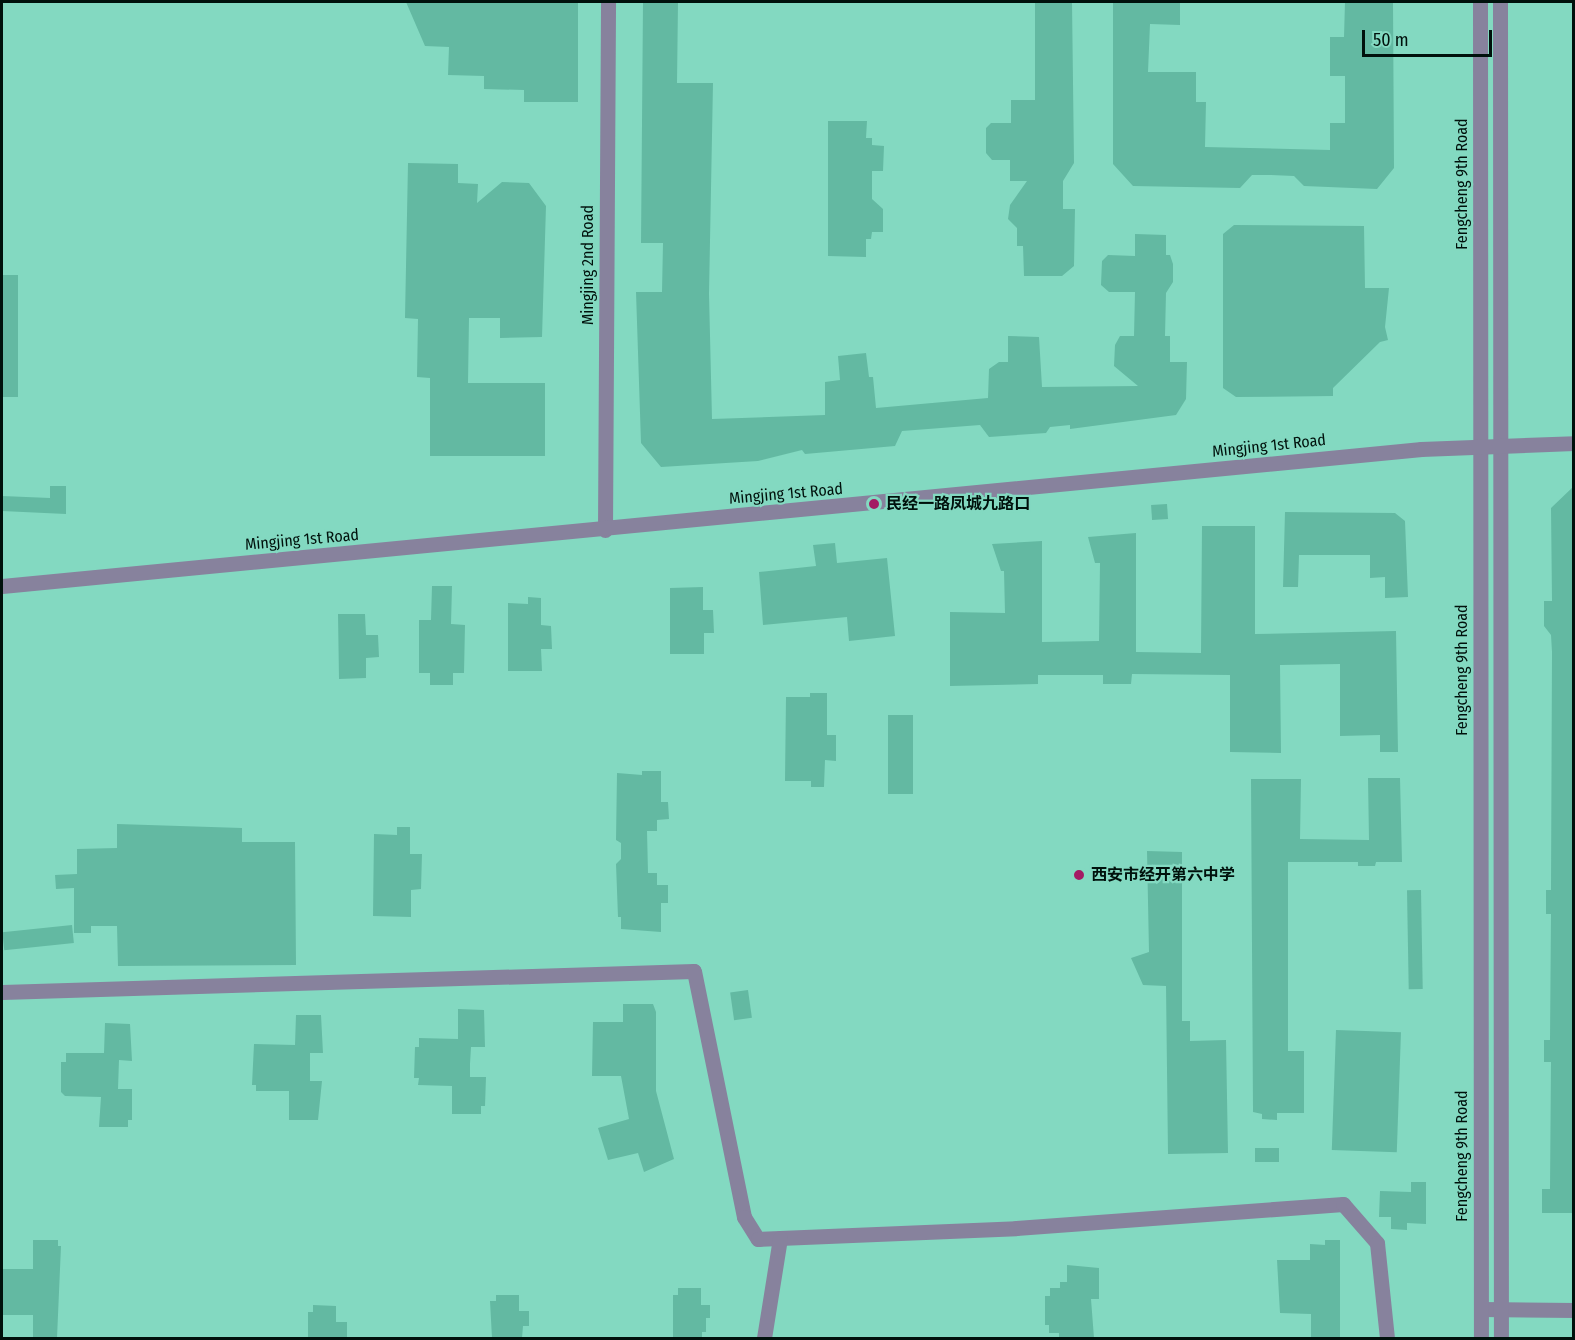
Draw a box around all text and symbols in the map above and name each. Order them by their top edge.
scale bar [1365,18,1496,56]
text: 50 m [1373,29,1409,51]
street label: Fengcheng 9th Road [1452,118,1472,250]
street label: Mingjing 2nd Road [578,205,598,325]
street label: Mingjing 1st Road [1211,430,1327,462]
street label: Mingjing 1st Road [728,479,844,509]
place label: 民经一路凤城九路口 [886,494,1030,514]
marker: 民经一路凤城九路口 [867,497,881,511]
street label: Mingjing 1st Road [244,525,360,555]
street label: Fengcheng 9th Road [1452,604,1472,736]
place label: 西安市经开第六中学 [1091,865,1235,885]
marker: 西安市经开第六中学 [1072,868,1086,882]
street label: Fengcheng 9th Road [1452,1090,1472,1222]

